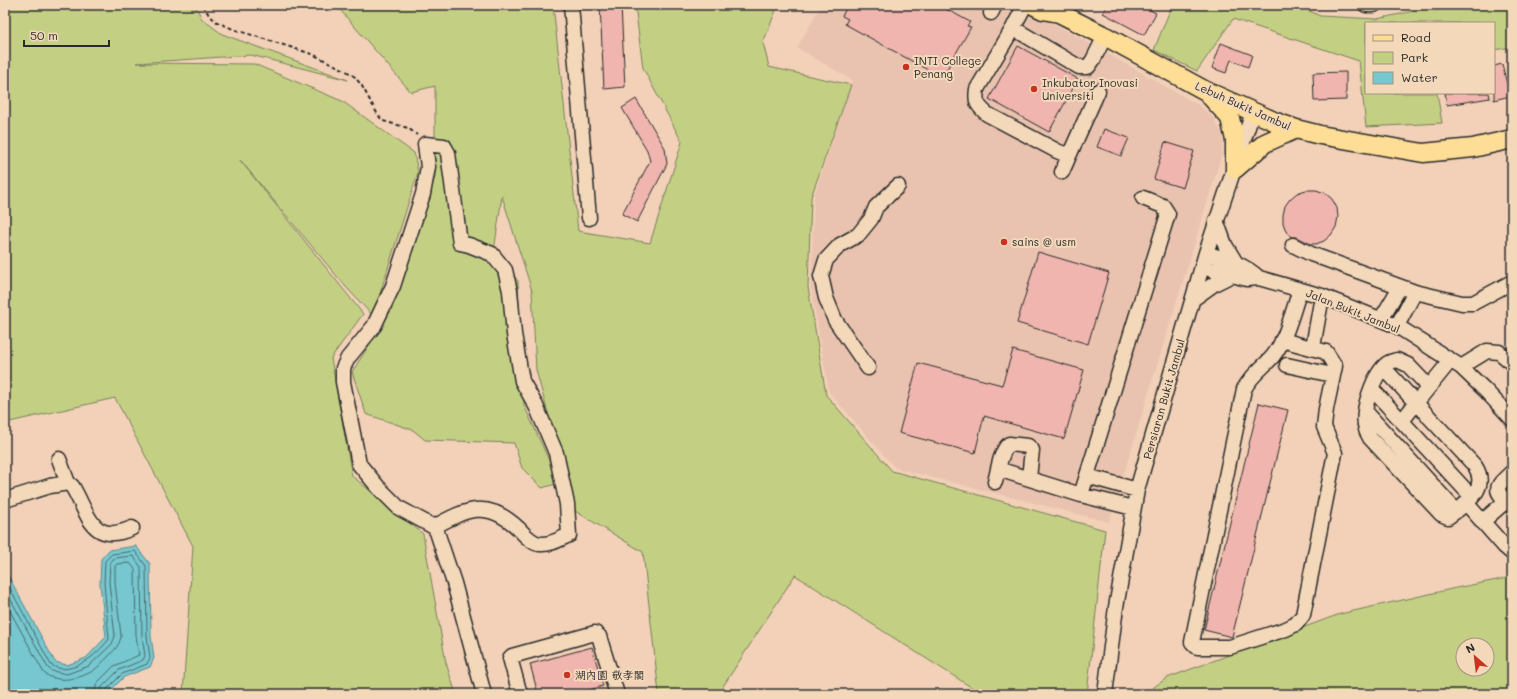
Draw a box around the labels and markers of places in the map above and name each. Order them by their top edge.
place label: INTI College Penang [914,53,981,81]
marker: INTI College Penang [901,62,911,72]
place label: Inkubator Inovasi Universiti [1042,75,1138,103]
marker: Inkubator Inovasi Universiti [1029,84,1039,94]
place label: sains @ usm [1012,234,1076,249]
marker: sains @ usm [999,237,1009,247]
place label: 湖內園 敬孝閣 [575,667,645,682]
marker: 湖內園 敬孝閣 [562,670,572,680]

